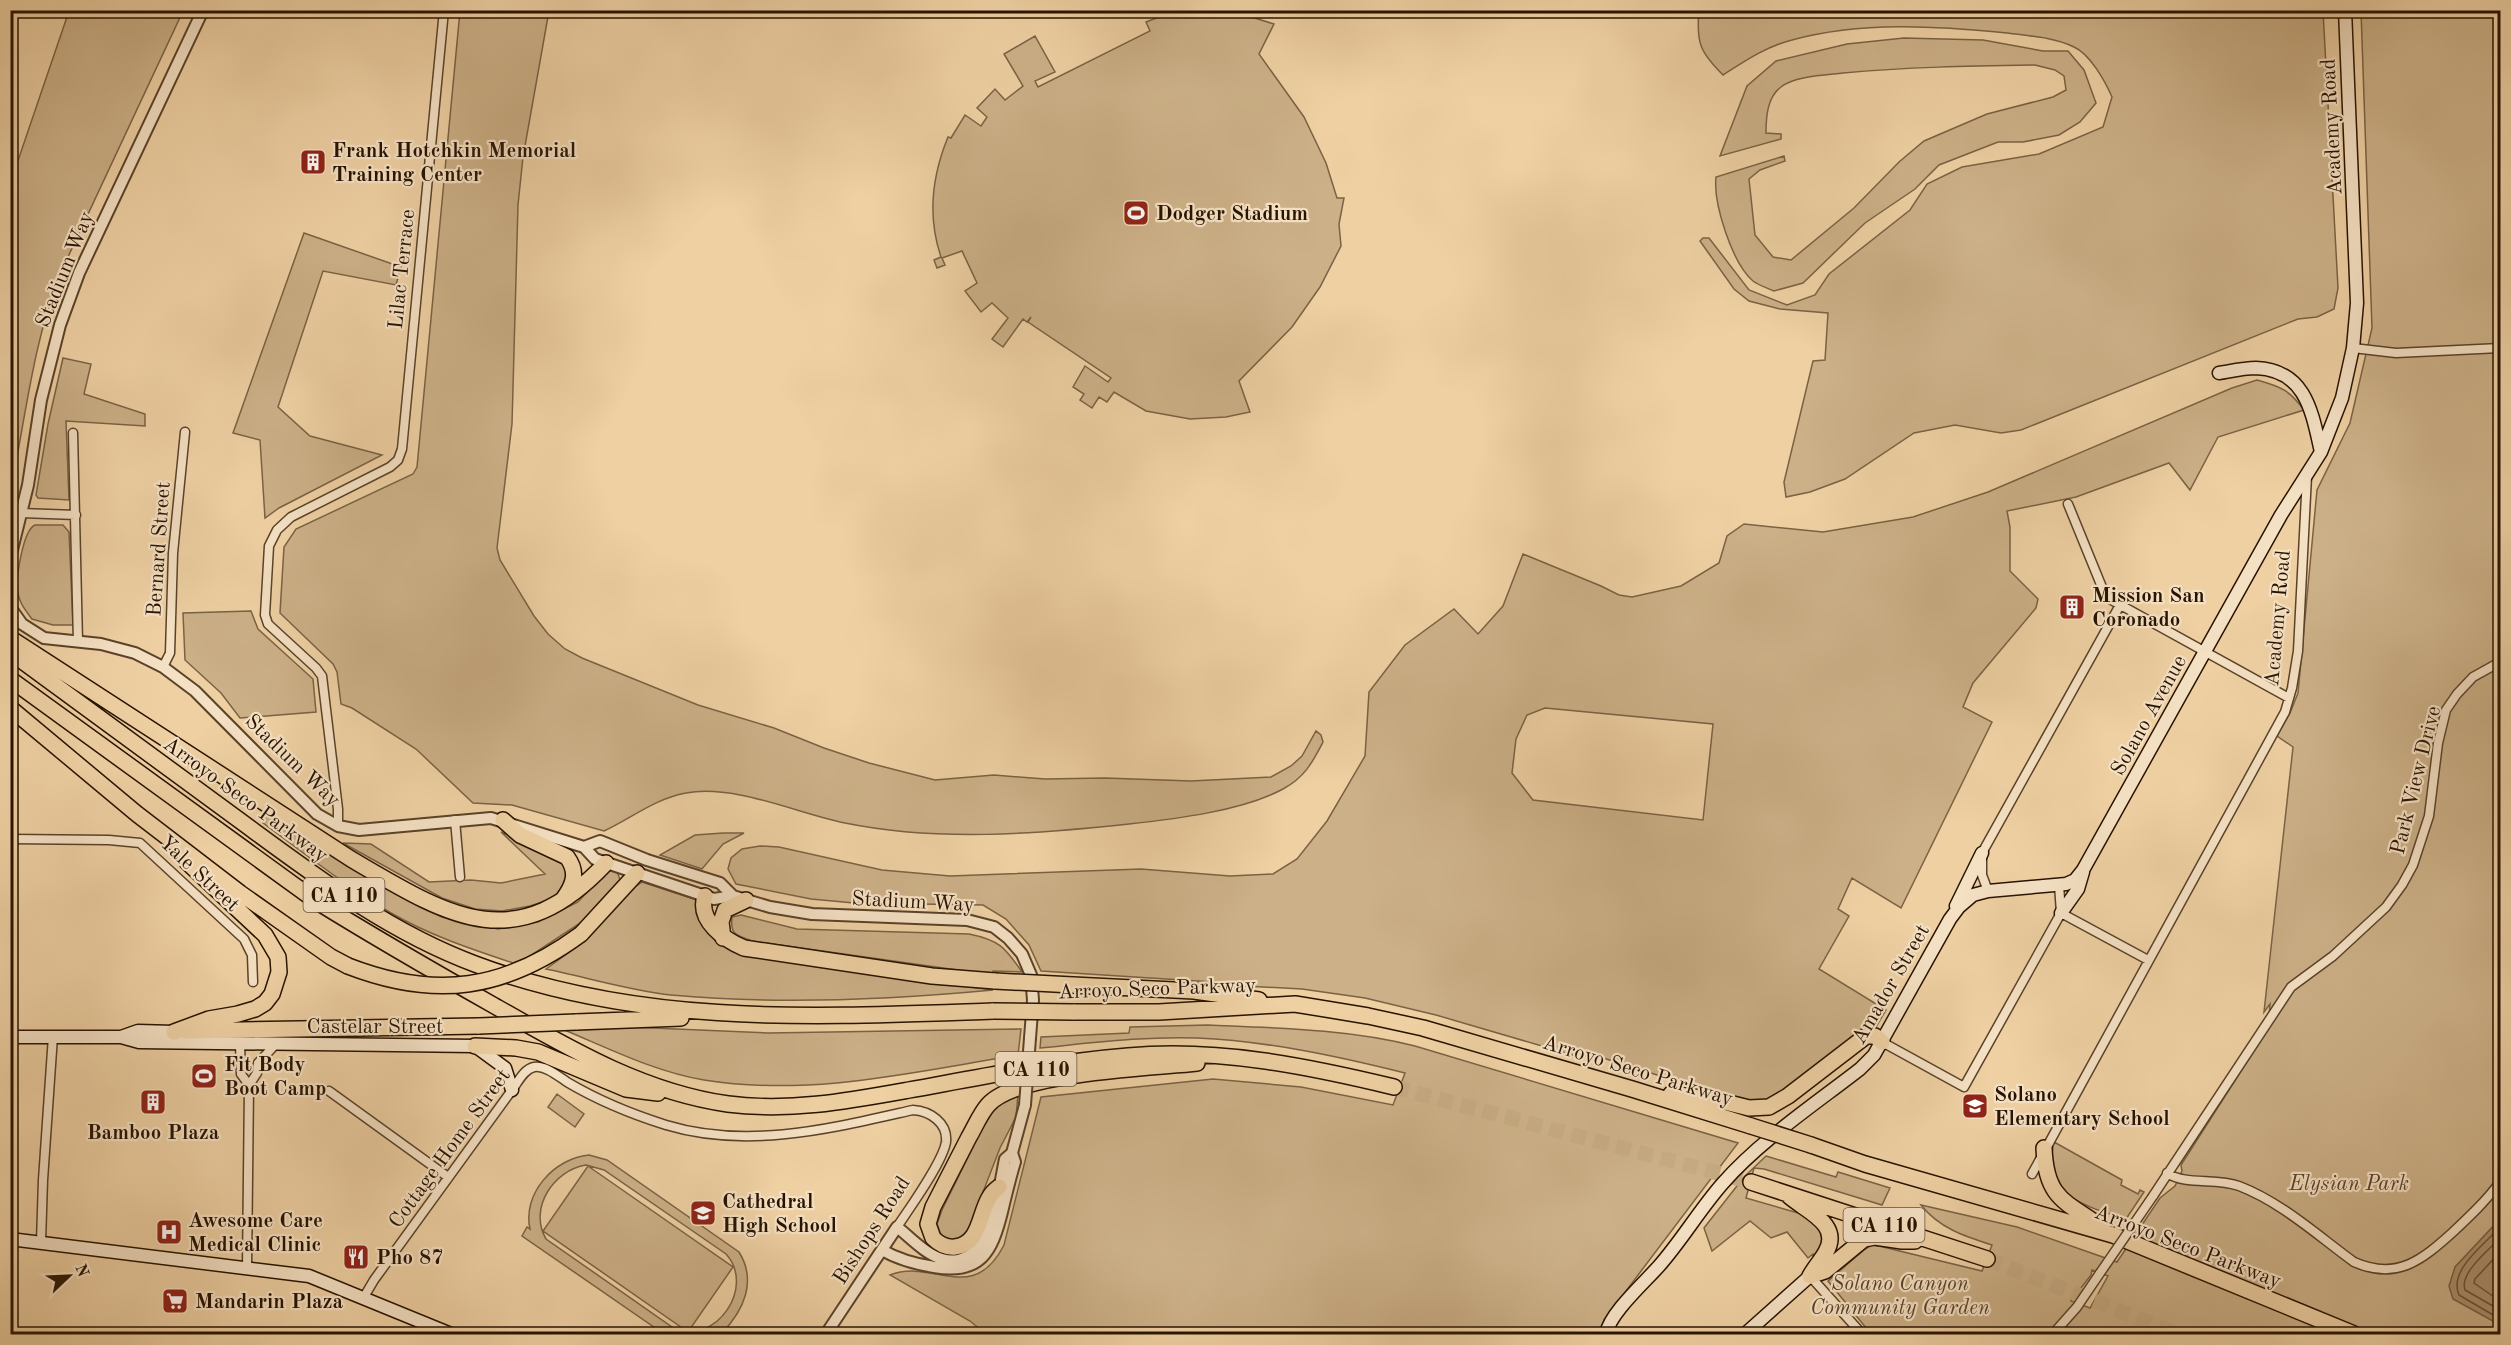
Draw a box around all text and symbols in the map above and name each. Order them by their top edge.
street label: Academy Road [2318,58,2347,196]
place label: Frank Hotchkin Memorial Training Center [332,141,576,186]
building icon: Frank Hotchkin Memorial Training Center [298,147,328,177]
sports icon: Dodger Stadium [1121,198,1151,228]
place label: Dodger Stadium [1156,204,1308,225]
street label: Lilac Terrace [386,208,419,330]
street label: Stadium Way [33,209,98,331]
street label: Bernard Street [144,481,175,617]
street label: Academy Road [2262,549,2295,687]
place label: Mission San Coronado [2092,586,2205,631]
building icon: Mission San Coronado [2057,592,2087,622]
street label: Solano Avenue [2108,652,2191,779]
street label: Park View Drive [2388,704,2445,857]
street label: Stadium Way [240,711,344,811]
street label: Arroyo Seco Parkway [159,733,331,867]
street label: Yale Street [155,832,243,916]
road number: CA 110 [304,878,385,912]
street label: Stadium Way [851,889,975,916]
street label: Amador Street [1849,921,1934,1048]
street label: Arroyo Seco Parkway [1058,976,1256,1003]
street label: Castelar Street [307,1017,443,1038]
street label: Arroyo Seco Parkway [1540,1032,1735,1110]
road number: CA 110 [996,1052,1076,1086]
place label: Fit Body Boot Camp [224,1055,326,1100]
sports icon: Fit Body Boot Camp [189,1061,219,1091]
street label: Cottage Home Street [386,1065,515,1232]
place label: Solano Elementary School [1994,1085,2170,1130]
building icon: Bamboo Plaza [138,1087,168,1117]
school or university icon: Solano Elementary School [1960,1091,1990,1121]
place label: Bamboo Plaza [87,1123,220,1144]
street label: Bishops Road [830,1173,915,1288]
park label: Elysian Park [2288,1174,2409,1195]
place label: Cathedral High School [722,1192,837,1237]
school or university icon: Cathedral High School [688,1198,718,1228]
street label: Arroyo Seco Parkway [2091,1202,2284,1293]
road number: CA 110 [1844,1208,1924,1242]
place label: Awesome Care Medical Clinic [188,1211,323,1256]
hospital icon: Awesome Care Medical Clinic [154,1217,184,1247]
restaurant icon: Pho 87 [341,1242,371,1272]
north arrow [39,1246,99,1306]
place label: Pho 87 [376,1248,443,1269]
text: N [71,1262,91,1280]
park label: Solano Canyon Community Garden [1810,1274,1990,1319]
supermarket icon: Mandarin Plaza [160,1286,190,1316]
place label: Mandarin Plaza [195,1292,343,1313]

